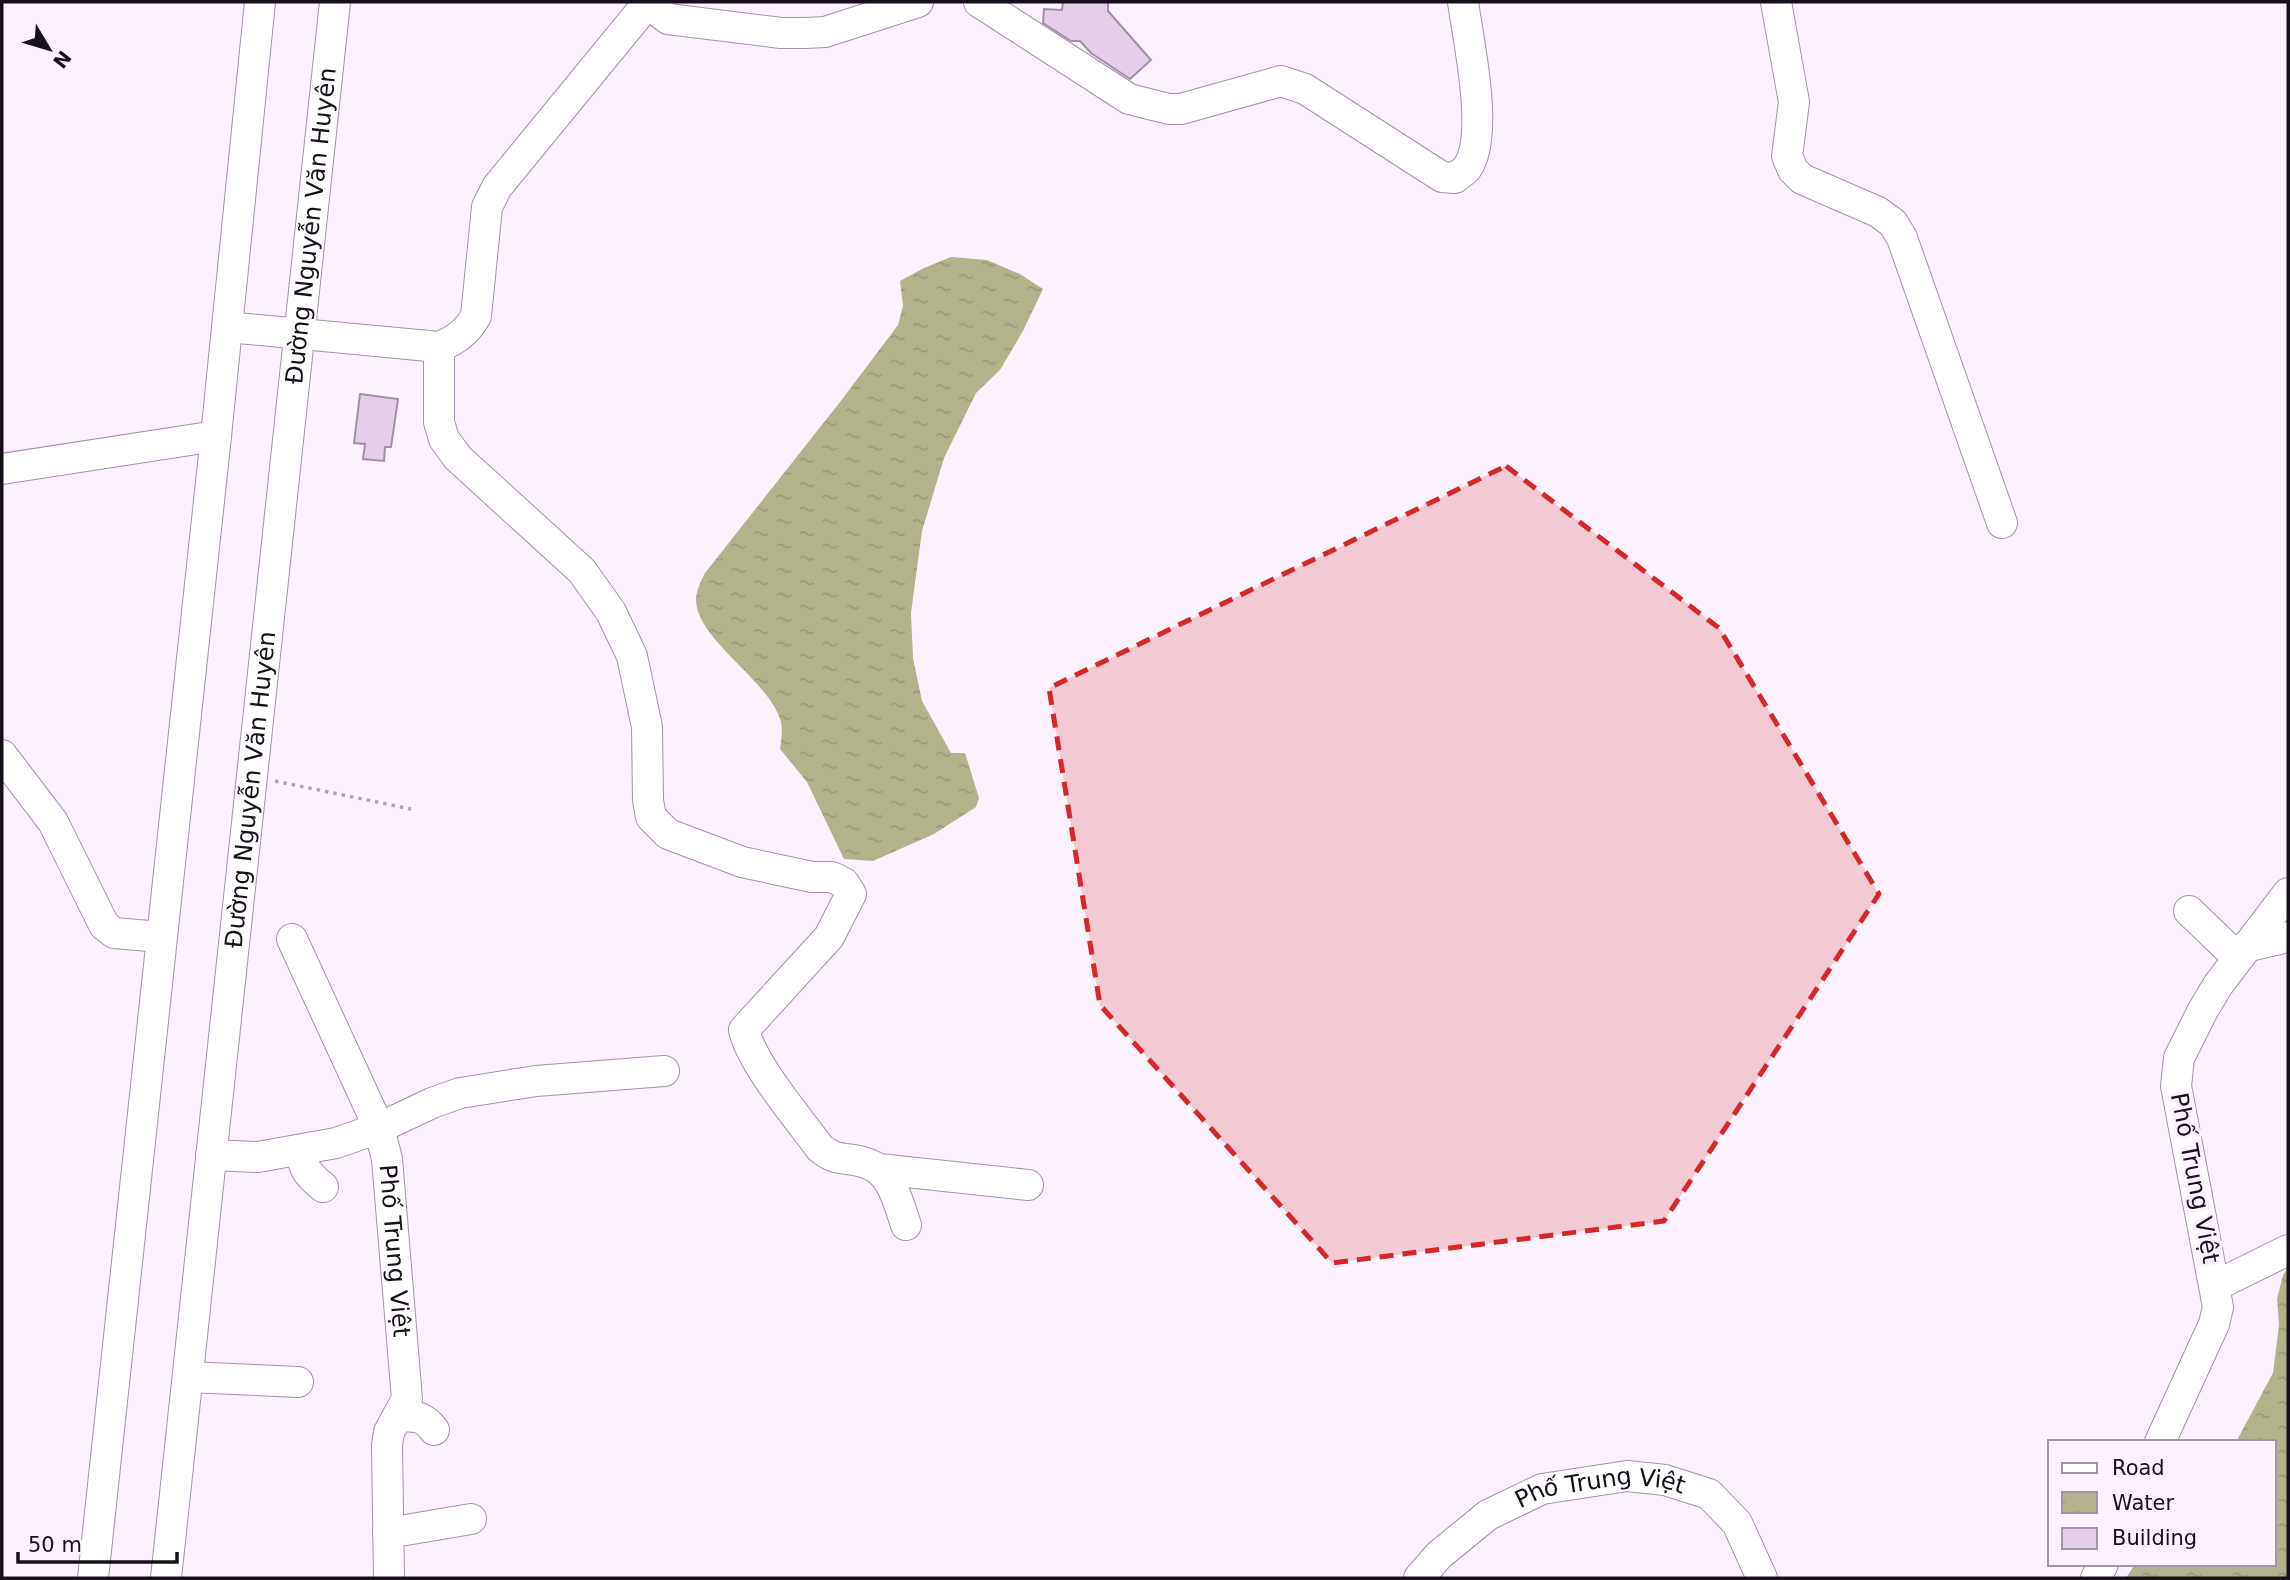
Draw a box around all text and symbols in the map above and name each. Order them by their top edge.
north arrow [14,14,84,84]
text: N [49,46,76,73]
street label: Đường Nguyễn Văn Huyên [280,66,342,385]
street label: Đường Nguyễn Văn Huyên [220,630,281,949]
street label: Phố Trung Việt [2165,1090,2225,1266]
street label: Phố Trung Việt [373,1163,416,1338]
legend [2048,1440,2276,1566]
text: Road [2112,1456,2165,1480]
street label: Phố Trung Việt [1510,1461,1689,1514]
text: Water [2112,1491,2174,1515]
scale bar [18,1520,177,1564]
text: Building [2112,1526,2197,1550]
text: 50 m [28,1533,82,1557]

